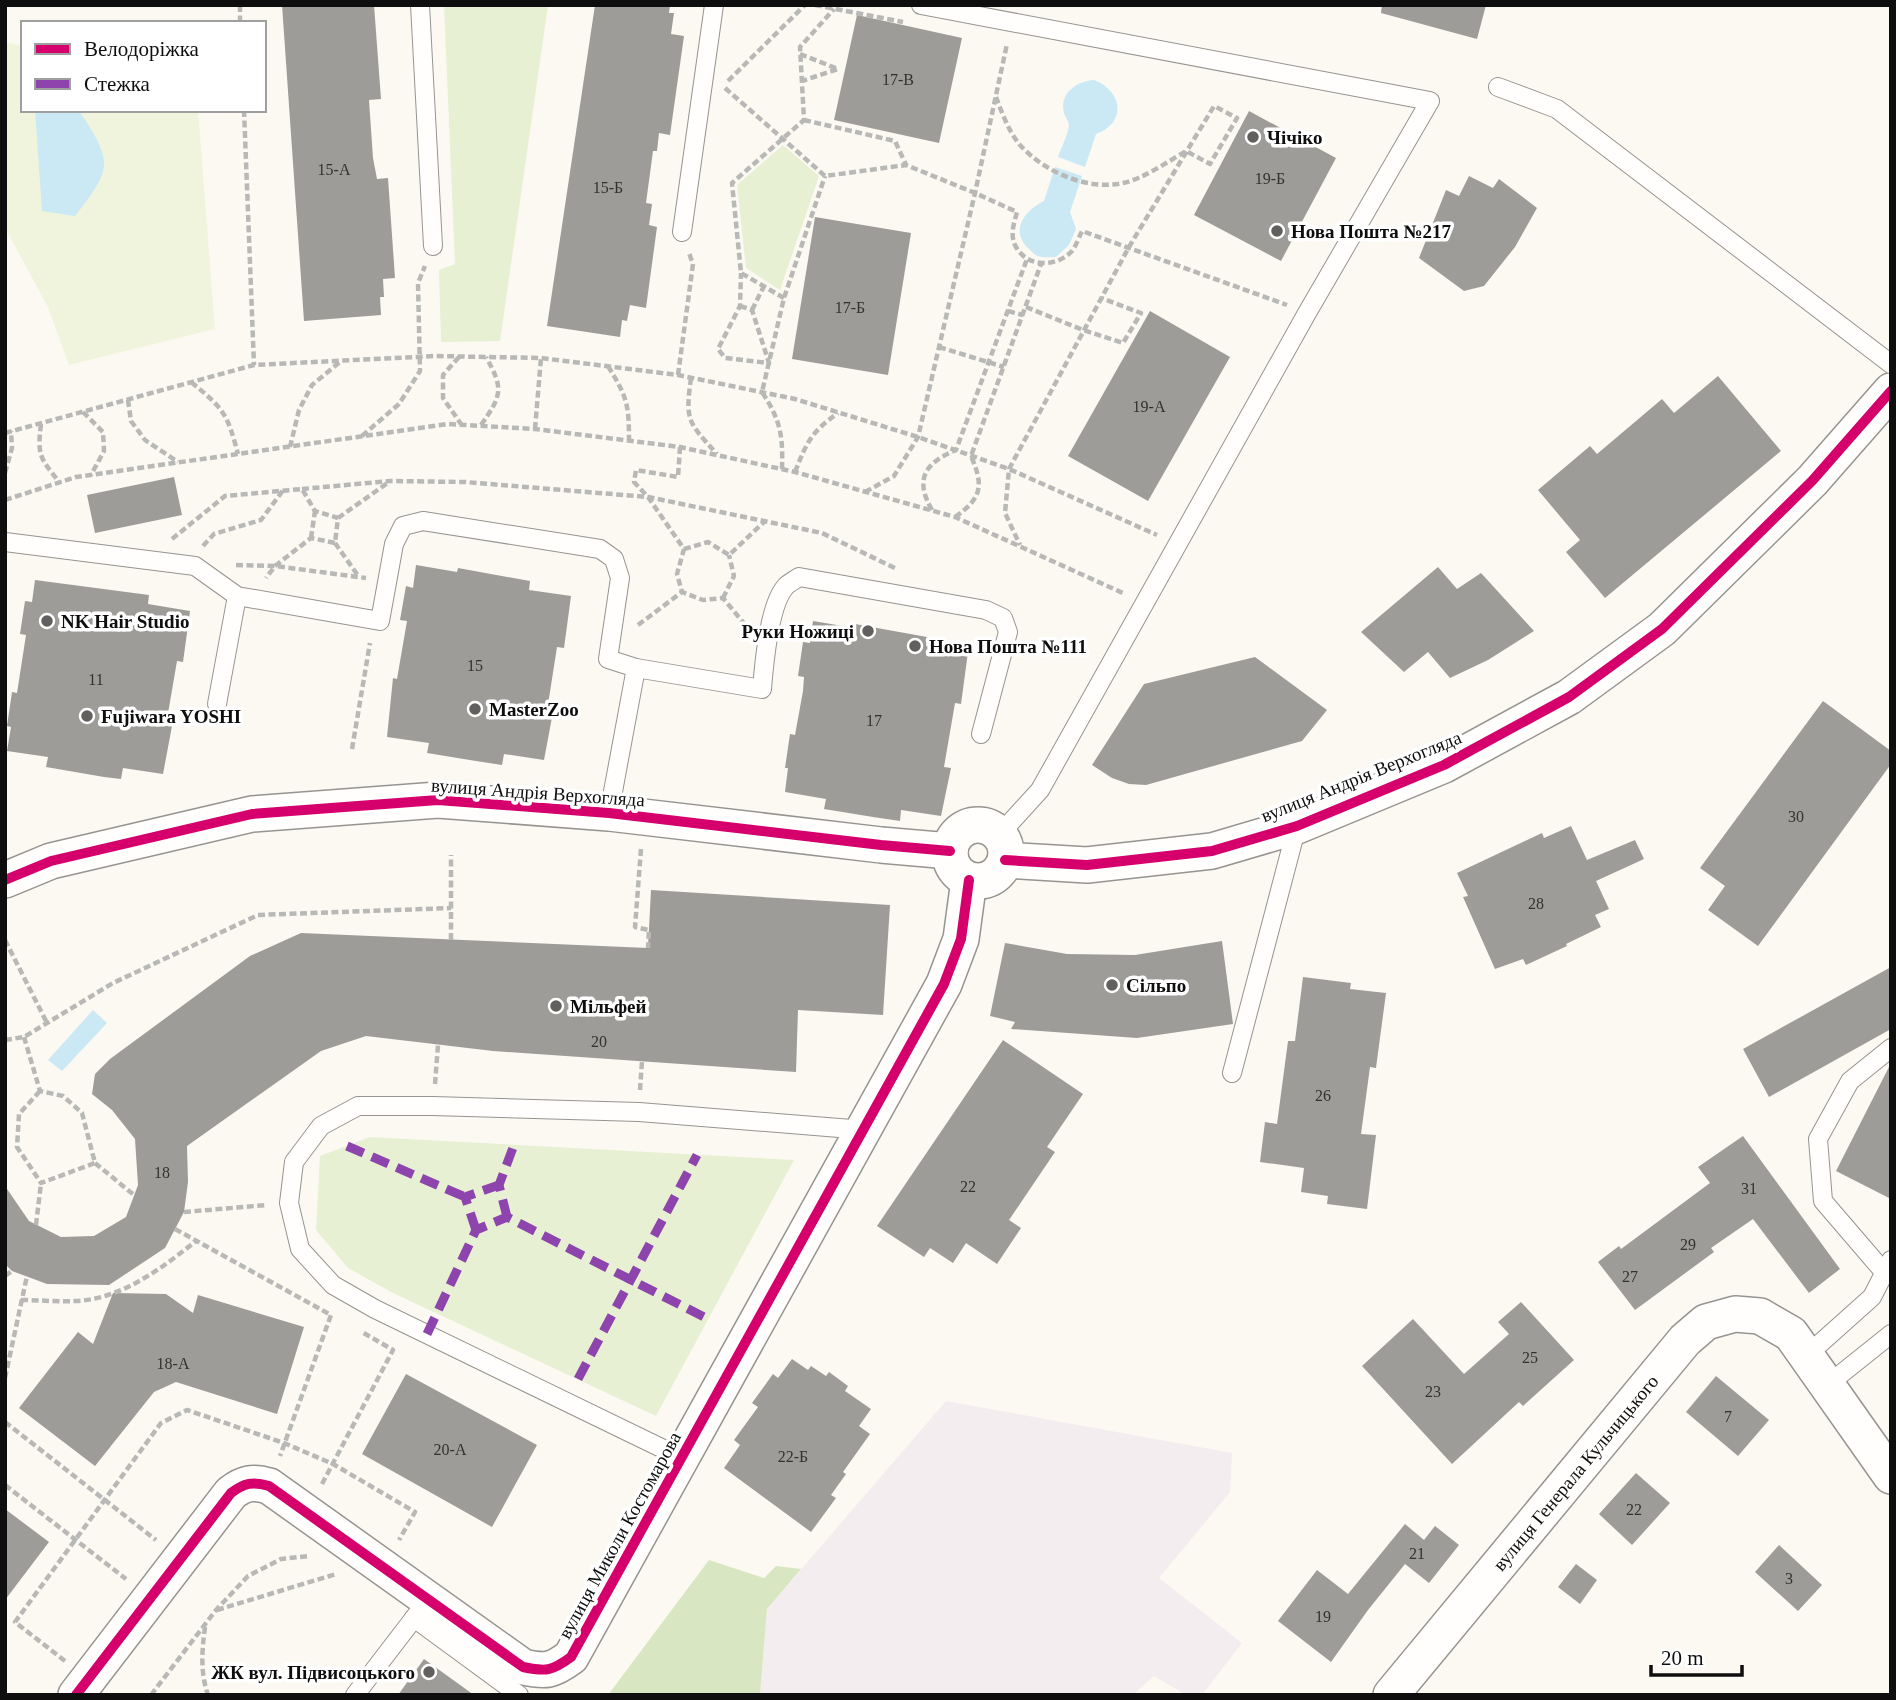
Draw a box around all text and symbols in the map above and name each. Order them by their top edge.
legend [21,21,266,112]
text: Велодоріжка [84,37,200,61]
house number: 17-В [882,71,914,88]
text: Стежка [84,72,151,96]
place label: Чічіко [1267,127,1322,148]
marker: Чічіко [1245,129,1261,145]
house number: 15-А [318,161,351,178]
house number: 19-Б [1255,170,1285,187]
house number: 15-Б [593,179,623,196]
place label: Нова Пошта №217 [1291,221,1452,242]
marker: Нова Пошта №217 [1269,223,1285,239]
house number: 17-Б [835,299,865,316]
house number: 19-А [1133,398,1166,415]
place label: NK Hair Studio [61,611,189,632]
marker: NK Hair Studio [39,613,55,629]
place label: Руки Ножиці [741,621,854,642]
marker: Руки Ножиці [860,623,876,639]
place label: Нова Пошта №111 [929,636,1087,657]
marker: Нова Пошта №111 [907,638,923,654]
house number: 15 [467,657,483,674]
house number: 11 [88,671,104,688]
place label: MasterZoo [489,699,579,720]
marker: MasterZoo [467,701,483,717]
place label: Fujiwara YOSHI [101,706,241,727]
marker: Fujiwara YOSHI [79,708,95,724]
house number: 17 [866,712,882,729]
street label: вулиця Андрія Верхогляда [1258,726,1465,826]
street label: вулиця Андрія Верхогляда [430,775,646,810]
house number: 30 [1788,808,1804,825]
house number: 28 [1528,895,1544,912]
place label: Сільпо [1126,975,1186,996]
marker: Сільпо [1104,977,1120,993]
place label: Мільфей [570,996,646,1017]
marker: Мільфей [548,998,564,1014]
house number: 20 [591,1033,607,1050]
house number: 26 [1315,1087,1331,1104]
house number: 18 [154,1164,170,1181]
house number: 22 [960,1178,976,1195]
house number: 31 [1741,1180,1757,1197]
house number: 29 [1680,1236,1696,1253]
house number: 27 [1622,1268,1638,1285]
house number: 25 [1522,1349,1538,1366]
house number: 18-А [157,1355,190,1372]
street label: вулиця Генерала Кульчицького [1489,1371,1663,1575]
house number: 23 [1425,1383,1441,1400]
house number: 7 [1724,1408,1732,1425]
street label: вулиця Миколи Костомарова [554,1428,685,1642]
house number: 20-А [434,1441,467,1458]
house number: 22-Б [778,1448,808,1465]
house number: 22 [1626,1501,1642,1518]
house number: 21 [1409,1545,1425,1562]
house number: 3 [1785,1570,1793,1587]
house number: 19 [1315,1608,1331,1625]
scale bar [1651,1634,1742,1678]
text: 20 m [1661,1646,1704,1670]
place label: ЖК вул. Підвисоцького [211,1662,415,1683]
marker: ЖК вул. Підвисоцького [421,1664,437,1680]

